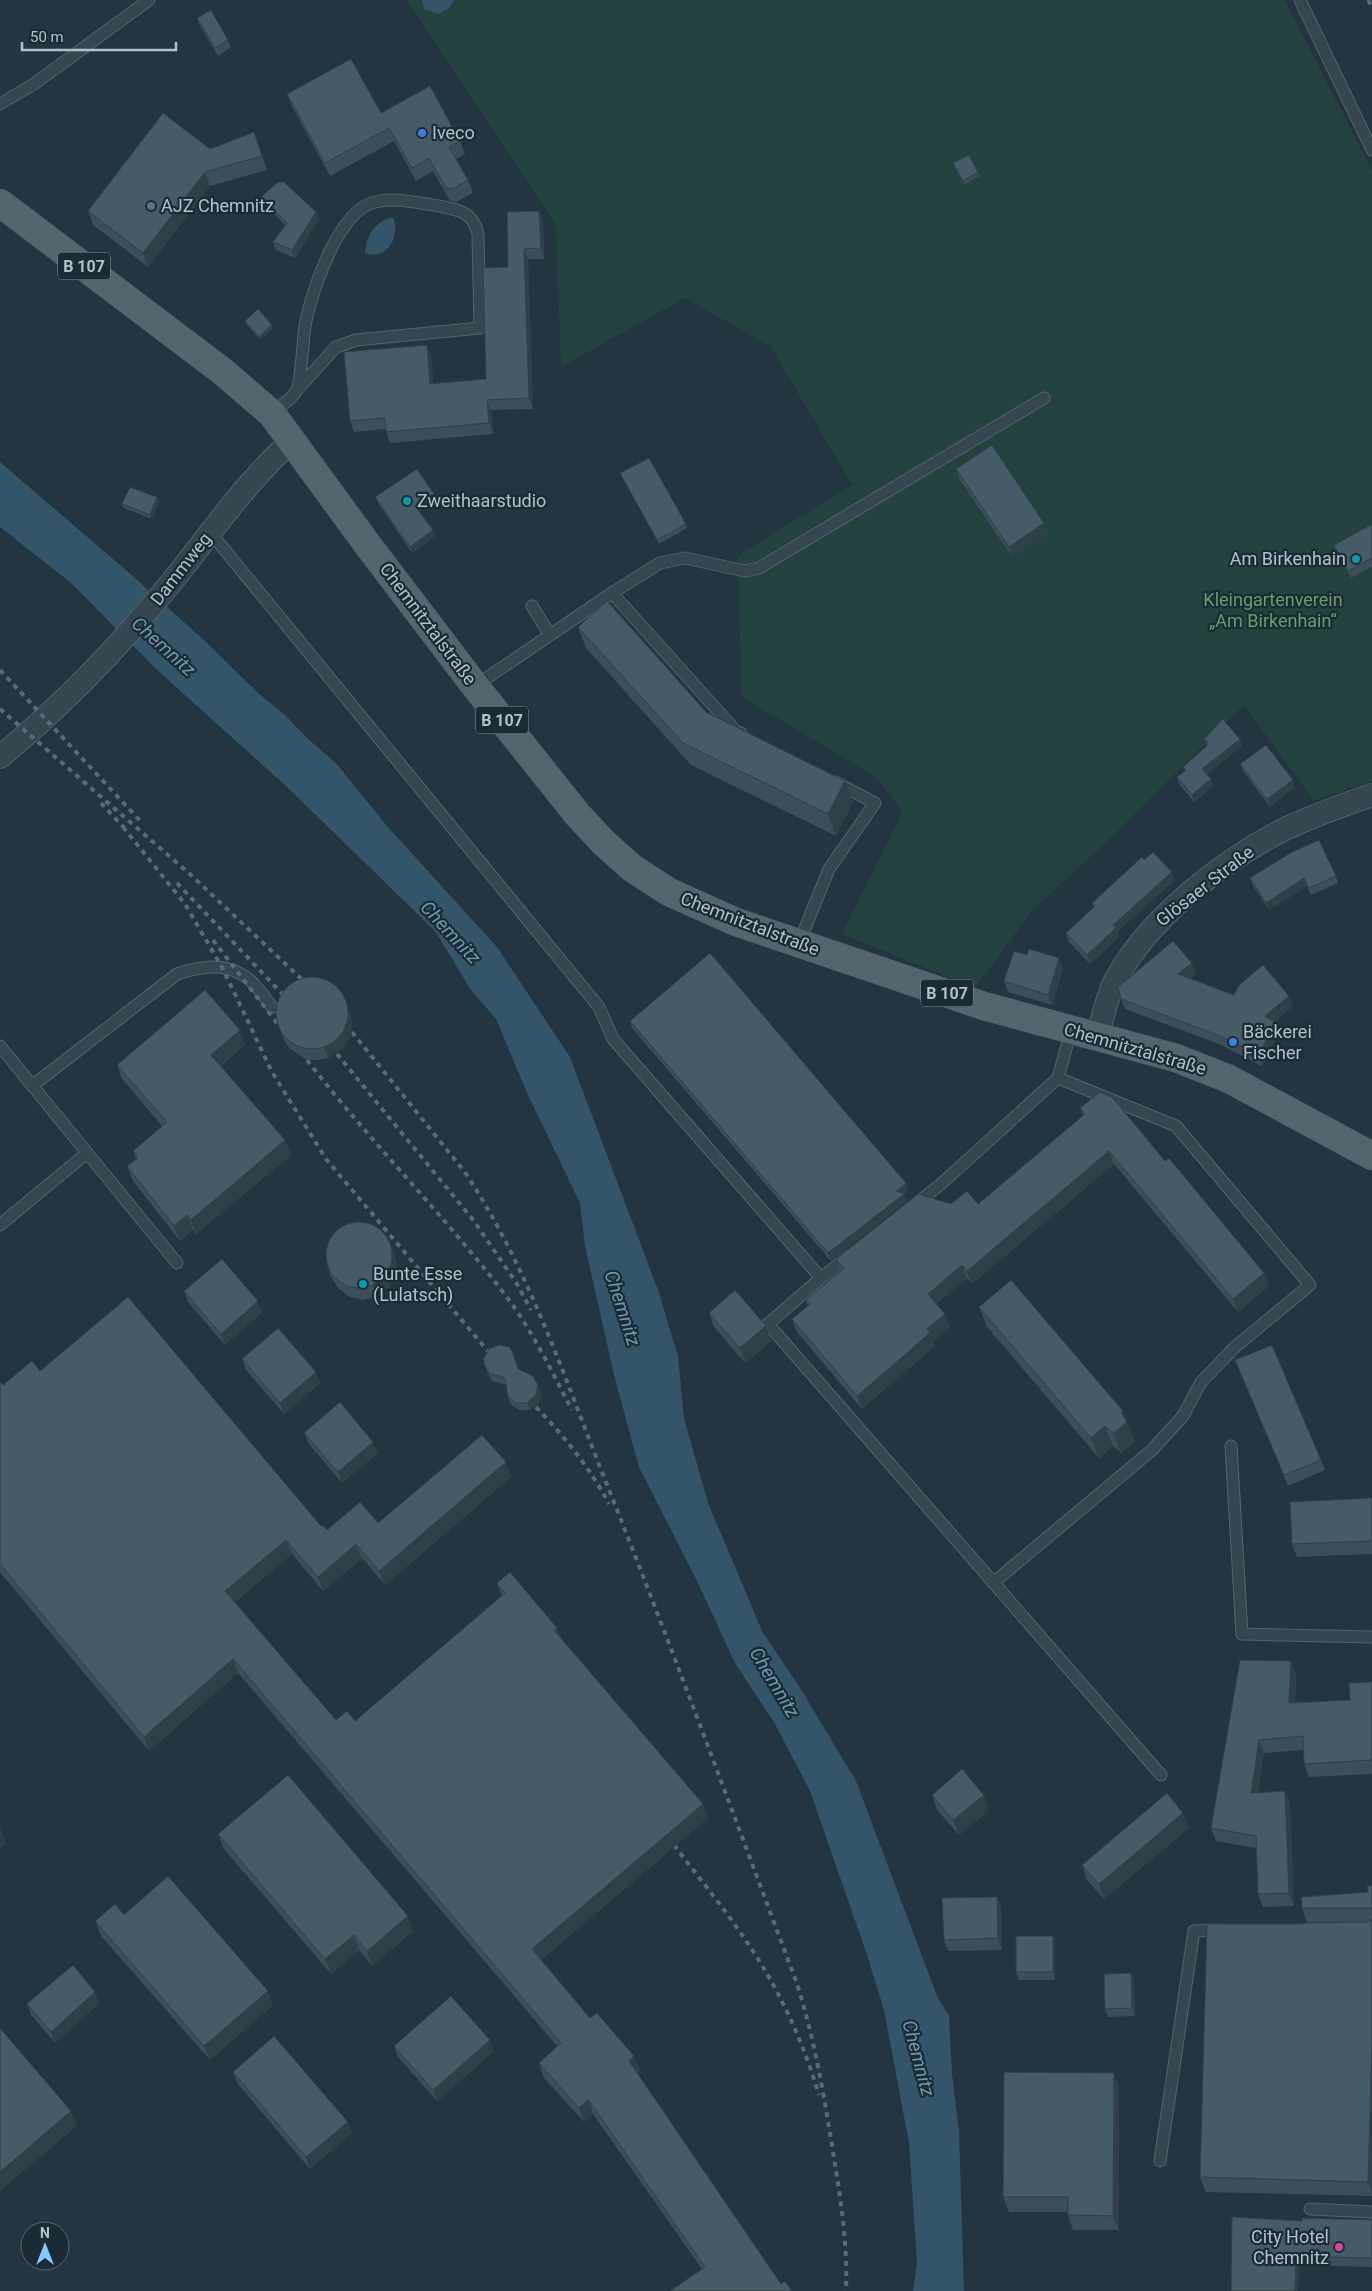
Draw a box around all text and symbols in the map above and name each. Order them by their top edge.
scale bar [22,20,176,52]
text: 50 m [30,28,64,46]
place label: Iveco [432,122,475,143]
marker: Iveco [416,127,428,139]
place label: AJZ Chemnitz [161,195,274,216]
marker: AJZ Chemnitz [145,200,157,212]
road number: B 107 [58,252,110,280]
place label: Zweithaarstudio [417,490,546,511]
marker: Zweithaarstudio [401,495,413,507]
street label: Dammweg [146,528,215,609]
place label: Am Birkenhain [1230,548,1346,569]
marker: Am Birkenhain [1350,553,1362,565]
street label: Chemnitztalstraße [376,559,481,689]
park label: Kleingartenverein „Am Birkenhain“ [1203,589,1343,631]
water label: Chemnitz [127,612,201,682]
road number: B 107 [476,706,528,734]
street label: Glösaer Straße [1152,841,1258,930]
street label: Chemnitztalstraße [678,887,823,960]
water label: Chemnitz [416,896,486,969]
road number: B 107 [921,980,973,1006]
street label: Chemnitztalstraße [1062,1018,1209,1079]
place label: Bäckerei Fischer [1243,1021,1312,1063]
marker: Bäckerei Fischer [1227,1036,1239,1048]
place label: Bunte Esse (Lulatsch) [373,1263,462,1306]
water label: Chemnitz [600,1268,646,1350]
marker: Bunte Esse (Lulatsch) [357,1278,369,1290]
water label: Chemnitz [745,1643,805,1722]
water label: Chemnitz [897,2018,940,2100]
north arrow [20,2221,70,2271]
text: N [40,2225,50,2241]
place label: City Hotel Chemnitz [1251,2226,1329,2268]
marker: City Hotel Chemnitz [1333,2241,1345,2253]

